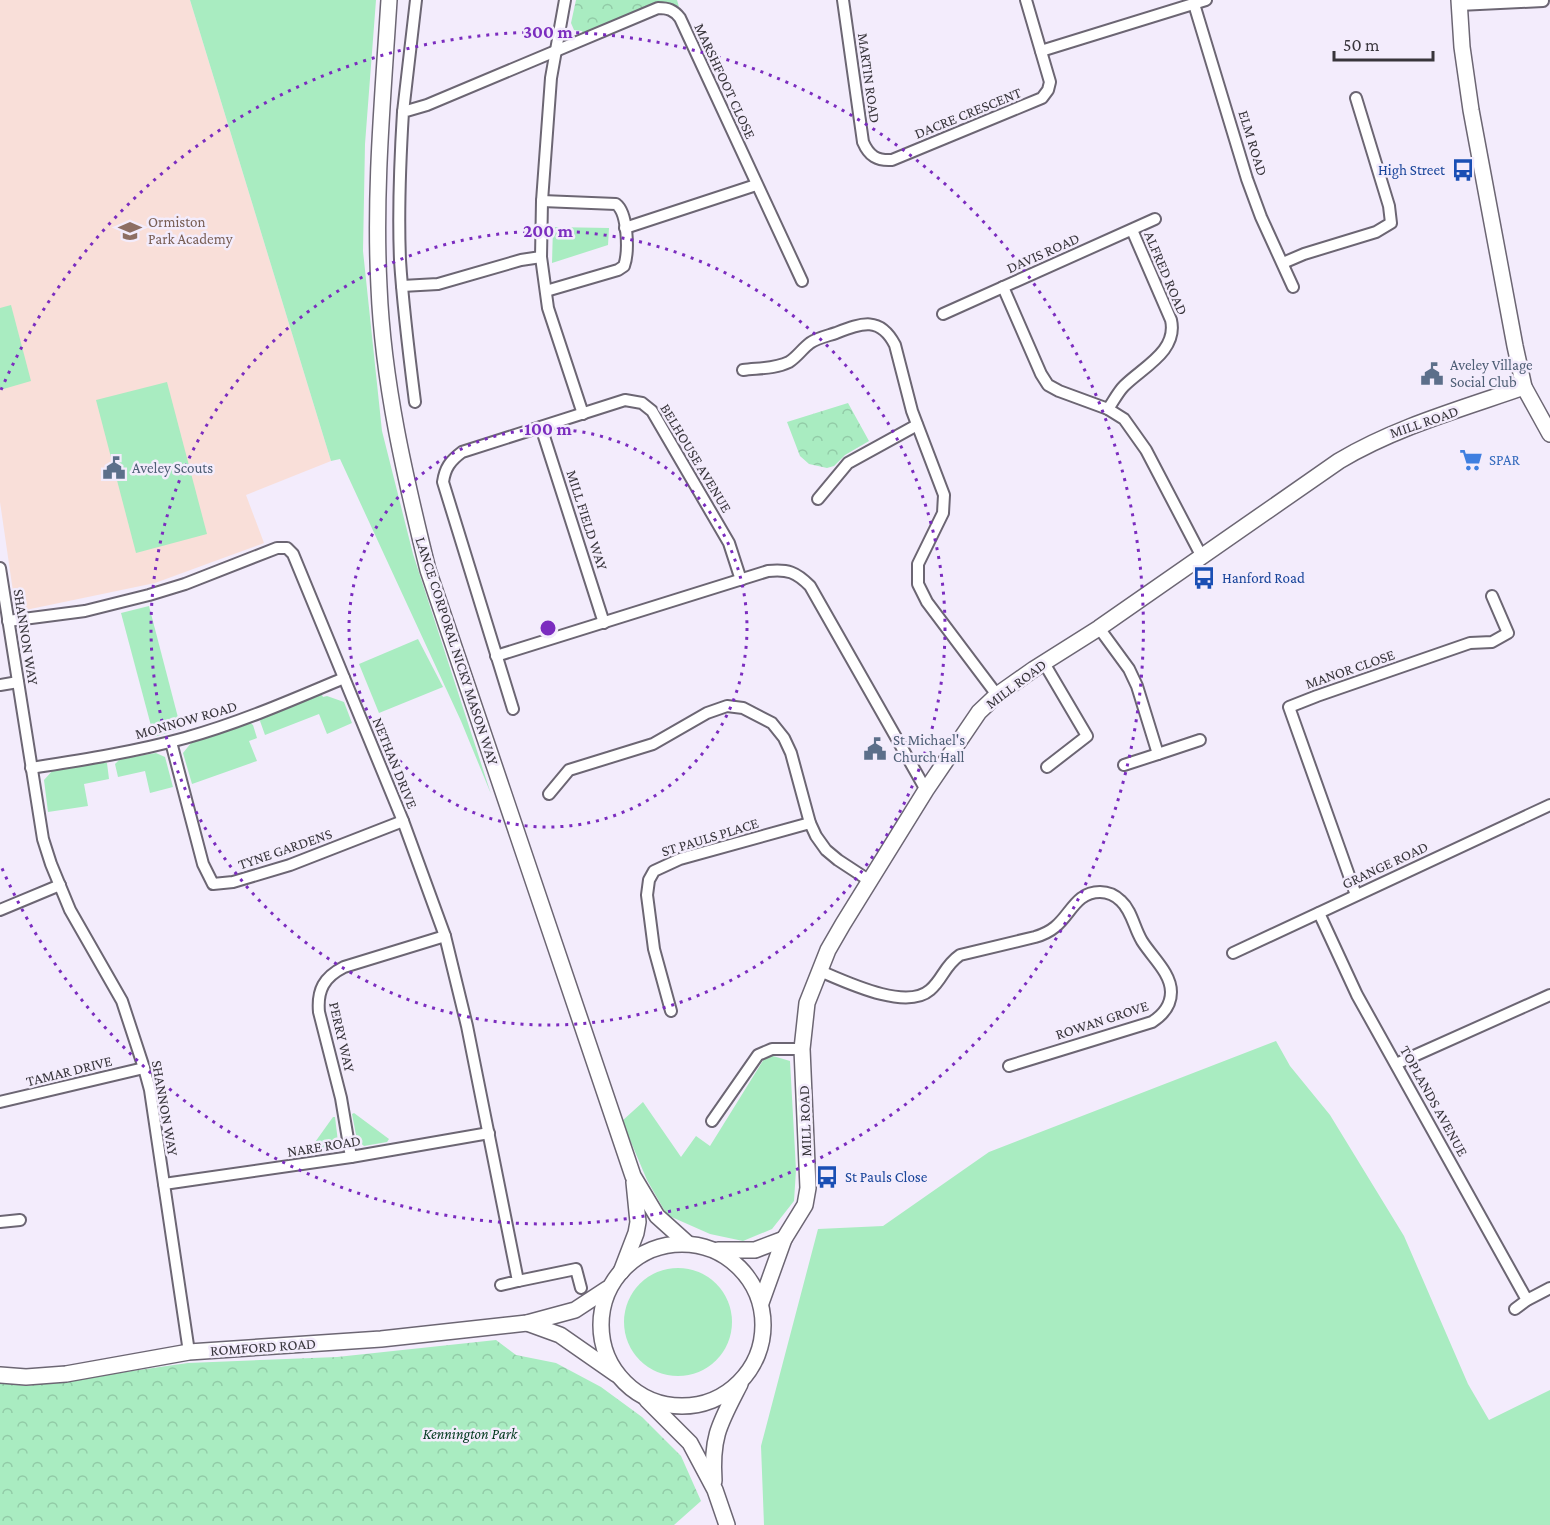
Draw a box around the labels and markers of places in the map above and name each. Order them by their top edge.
bus stop icon: High Street [1450,157,1476,183]
place label: High Street [1378,162,1446,179]
place label: Ormiston Park Academy [148,214,233,248]
school or university icon: Ormiston Park Academy [117,218,143,244]
place label: Aveley Village Social Club [1450,357,1533,390]
public building icon: Aveley Village Social Club [1419,361,1445,387]
supermarket icon: SPAR [1458,447,1484,473]
place label: SPAR [1489,452,1521,468]
public building icon: Aveley Scouts [101,455,127,481]
place label: Aveley Scouts [132,460,213,477]
bus stop icon: Hanford Road [1191,565,1217,591]
place label: Hanford Road [1222,570,1305,586]
centre of rings [538,618,558,638]
place label: St Michael's Church Hall [893,732,965,765]
public building icon: St Michael's Church Hall [862,736,888,762]
bus stop icon: St Pauls Close [814,1164,840,1190]
place label: St Pauls Close [845,1169,928,1185]

